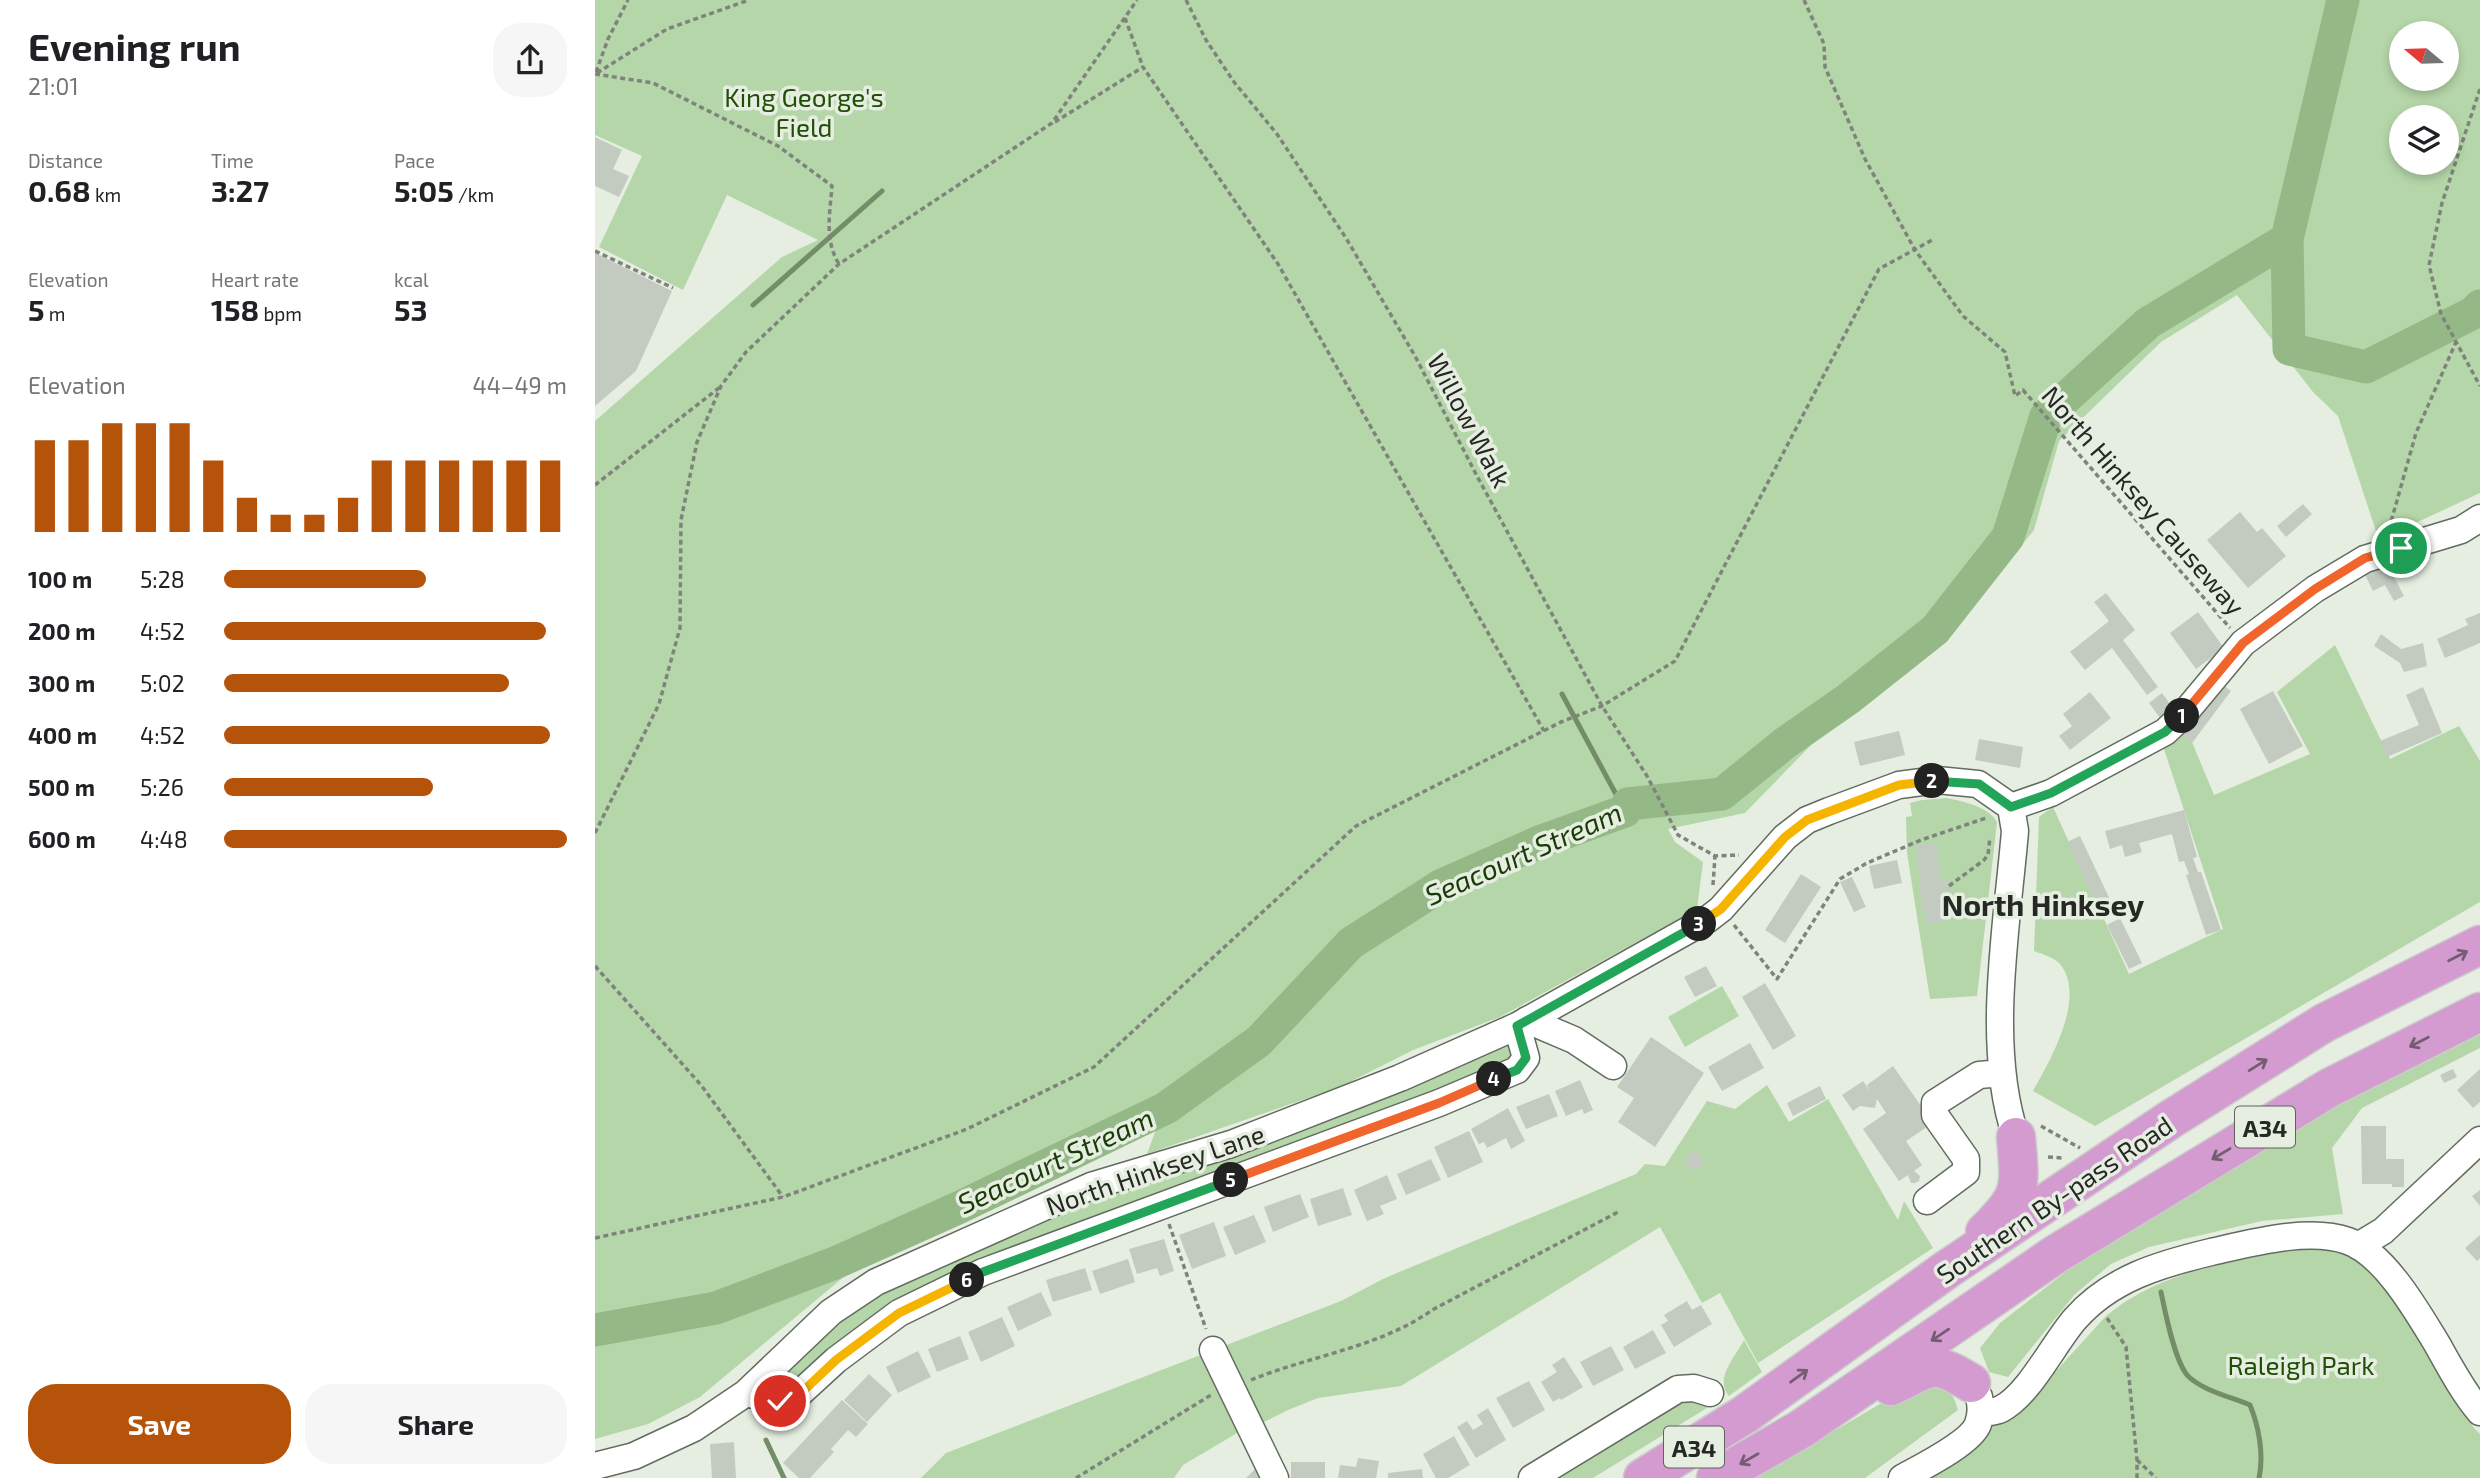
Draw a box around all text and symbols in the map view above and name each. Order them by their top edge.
north arrow [2389,21,2459,91]
map controls [2389,21,2459,175]
text: Evening run [28,23,241,69]
button: share [493,23,567,97]
text: 21:01 [28,72,79,100]
park label: King George's Field [724,81,884,142]
button: layers [2389,105,2459,175]
text: Distance [28,149,103,172]
text: Time [211,149,254,172]
text: Pace [394,149,435,172]
text: 0.68 [28,172,91,208]
text: 3:27 [211,172,269,208]
text: 5:05 [394,172,454,208]
text: km [91,183,121,206]
text: /km [454,183,494,206]
text: Elevation [28,268,109,291]
text: Heart rate [211,268,299,291]
text: kcal [394,268,429,291]
text: 5 [28,291,45,327]
text: 158 [211,291,259,327]
text: 53 [394,291,428,327]
text: m [45,302,65,325]
text: bpm [259,302,302,325]
street label: Willow Walk [1422,348,1518,492]
text: Elevation [28,371,126,399]
text: 44–49 m [473,371,567,399]
street label: North Hinksey Causeway [2036,379,2252,621]
pin [2371,518,2431,578]
icon: arrive [2382,529,2420,567]
text: 100 m [28,565,92,593]
text: 5:28 [140,565,185,593]
text: 200 m [28,617,96,645]
text: 4:52 [140,617,185,645]
text: 300 m [28,669,95,697]
text: 5:02 [140,669,185,697]
pin: 1 [2165,698,2199,734]
text: 1 [2177,704,2186,727]
text: 400 m [28,721,97,749]
text: 4:52 [140,721,185,749]
pin: 2 [1915,764,1949,798]
text: 2 [1926,769,1937,792]
text: 500 m [28,773,95,801]
text: 5:26 [140,773,184,801]
water label: Seacourt Stream [1419,794,1627,912]
text: 600 m [28,825,96,853]
text: 4:48 [140,825,188,853]
district label: North Hinksey [1942,886,2144,923]
pin: 3 [1681,906,1717,942]
text: 3 [1693,912,1704,935]
one-way arrow [2447,949,2468,963]
one-way arrow [2409,1036,2430,1050]
one-way arrow [2248,1057,2267,1072]
pin: 4 [1476,1062,1511,1096]
text: 4 [1487,1067,1500,1090]
water label: Seacourt Stream [952,1100,1158,1220]
road number: A34 [2235,1106,2295,1148]
street label: Southern By-pass Road [1930,1109,2178,1289]
street label: North Hinksey Lane [1042,1117,1268,1221]
one-way arrow [2211,1147,2231,1161]
pin: 5 [1213,1162,1249,1198]
text: 5 [1225,1168,1236,1191]
pin: 6 [949,1262,985,1298]
text: 6 [961,1268,972,1291]
one-way arrow [1930,1328,1950,1342]
park label: Raleigh Park [2227,1349,2375,1380]
one-way arrow [1789,1369,1808,1383]
pin [750,1371,810,1431]
icon: check [761,1382,799,1420]
button: Save [28,1384,291,1464]
button: Share [305,1384,567,1464]
road number: A34 [1664,1427,1724,1468]
one-way arrow [1740,1452,1760,1466]

